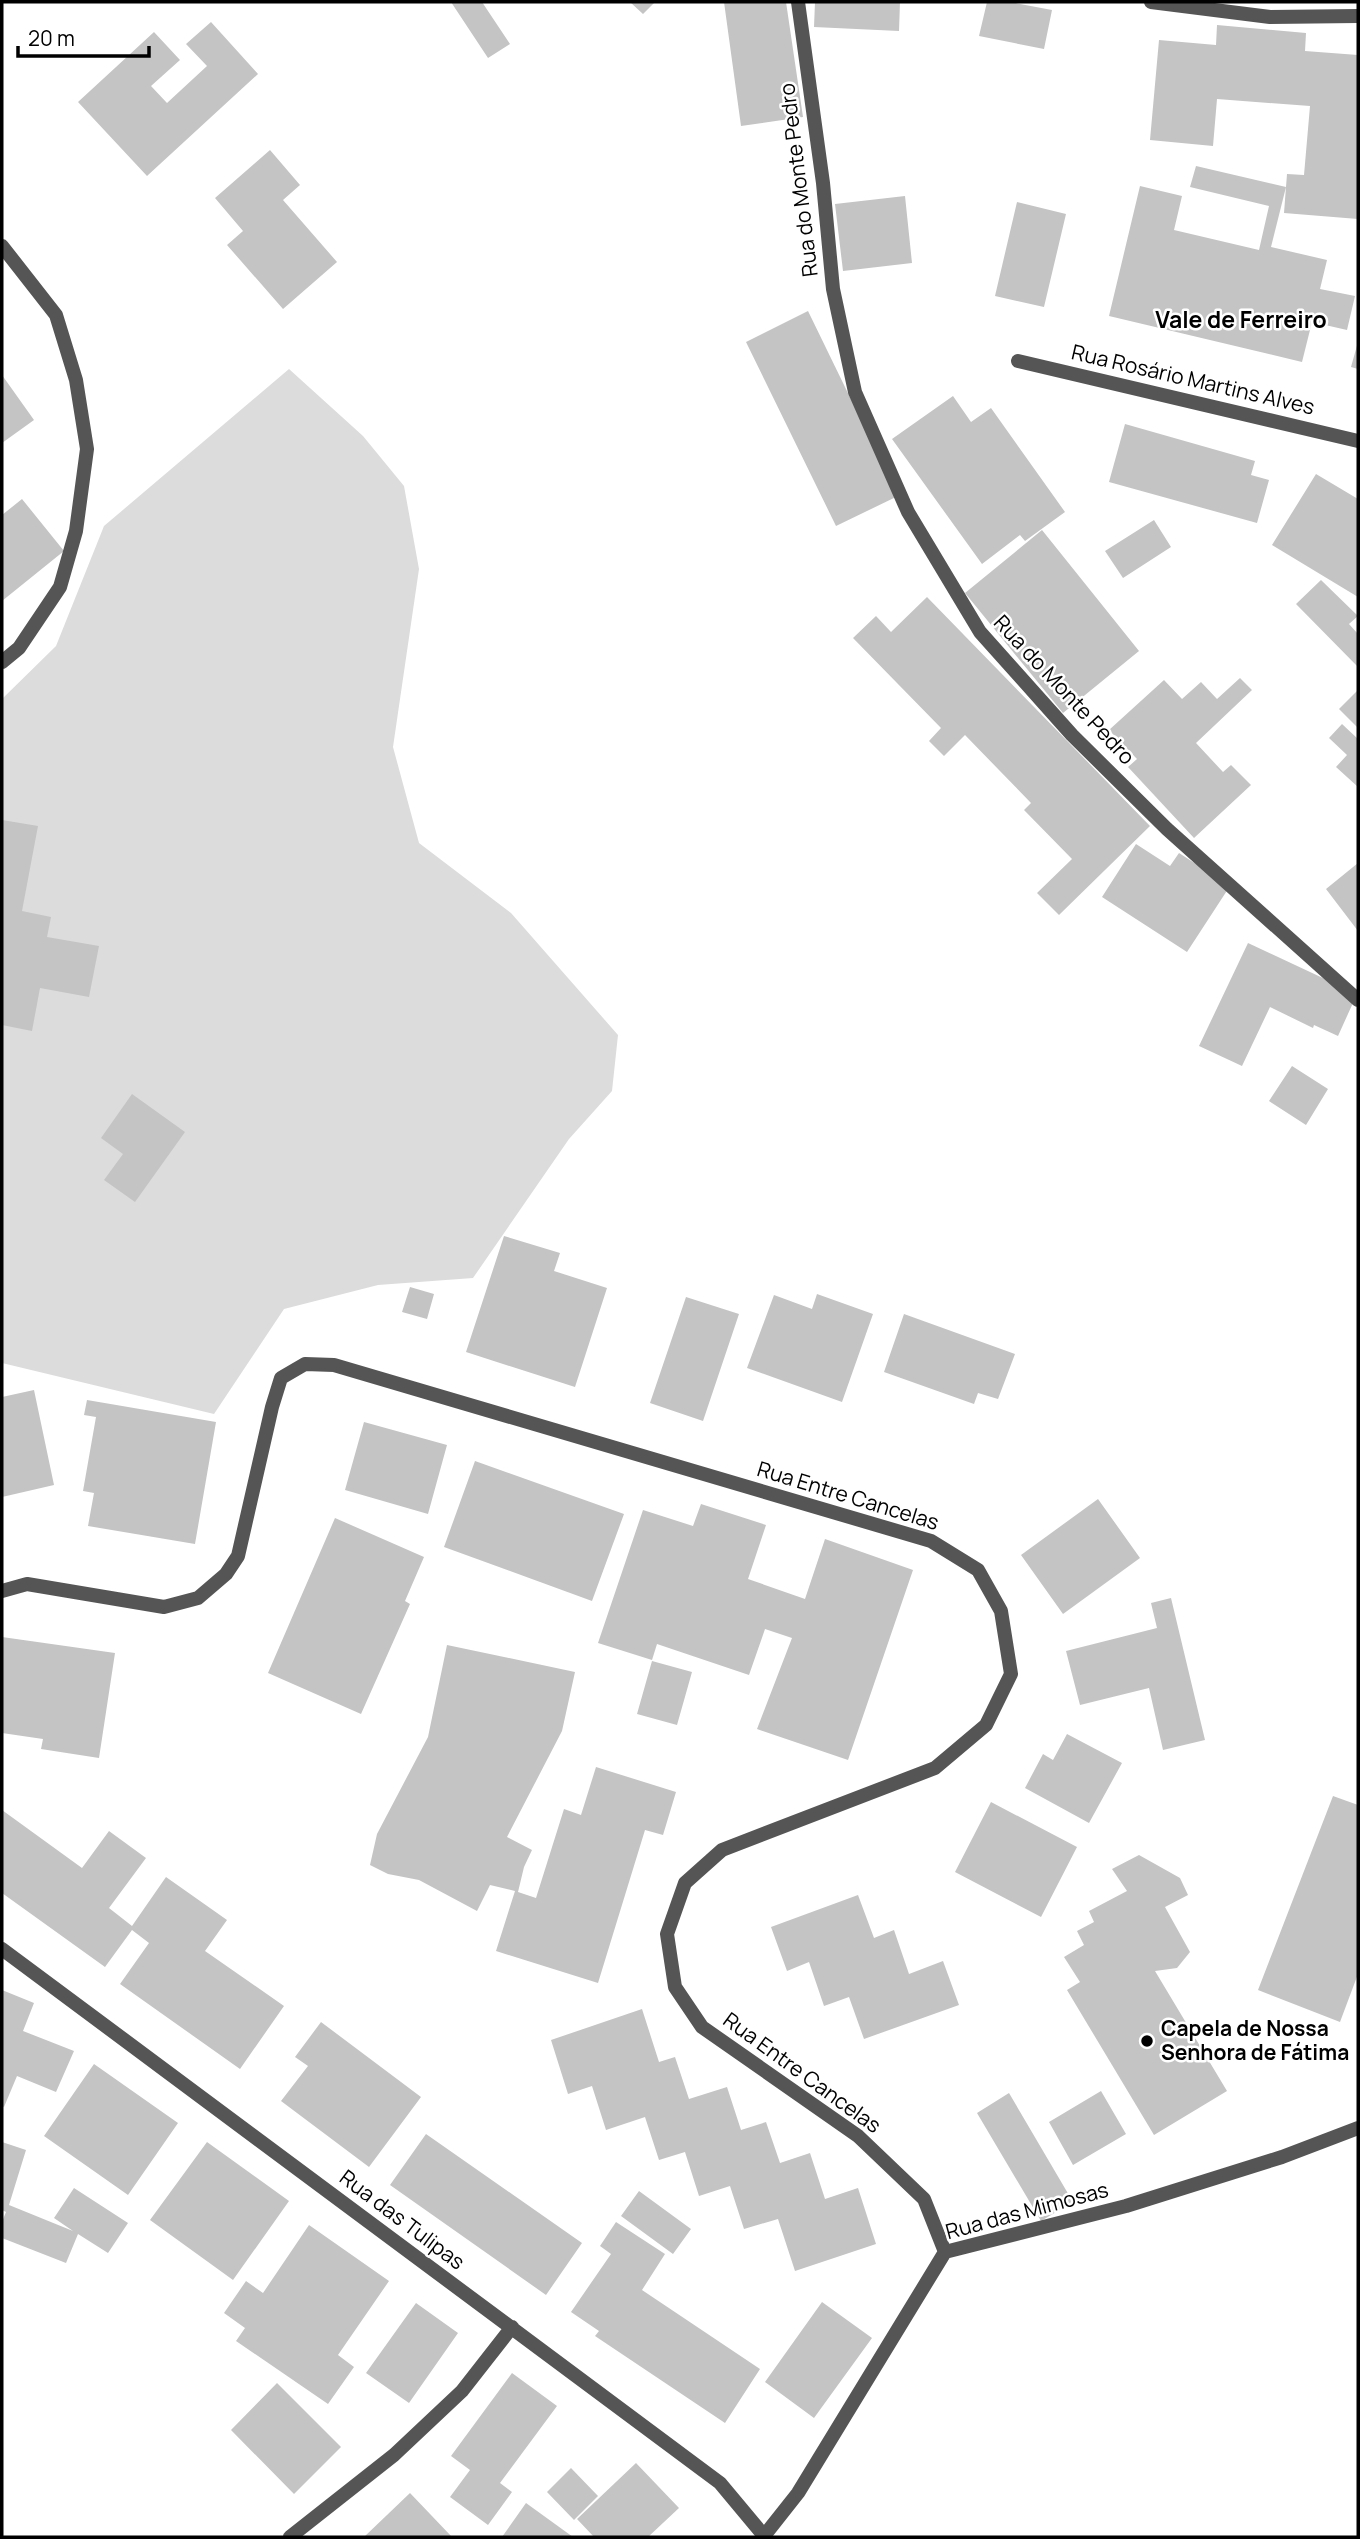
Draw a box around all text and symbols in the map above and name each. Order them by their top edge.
scale bar [18,14,149,58]
text: 20 m [28,24,75,52]
street label: Rua do Monte Pedro [772,82,824,278]
district label: Vale de Ferreiro [1155,303,1327,335]
street label: Rua Rosário Martins Alves [1069,337,1317,421]
street label: Rua do Monte Pedro [988,609,1141,770]
street label: Rua Entre Cancelas [754,1454,943,1536]
street label: Rua Entre Cancelas [718,2005,887,2139]
place label: Capela de Nossa Senhora de Fátima [1161,2014,1349,2066]
marker: Capela de Nossa Senhora de Fátima [1139,2033,1155,2049]
street label: Rua das Tulipas [334,2163,471,2275]
street label: Rua das Mimosas [942,2175,1111,2245]

